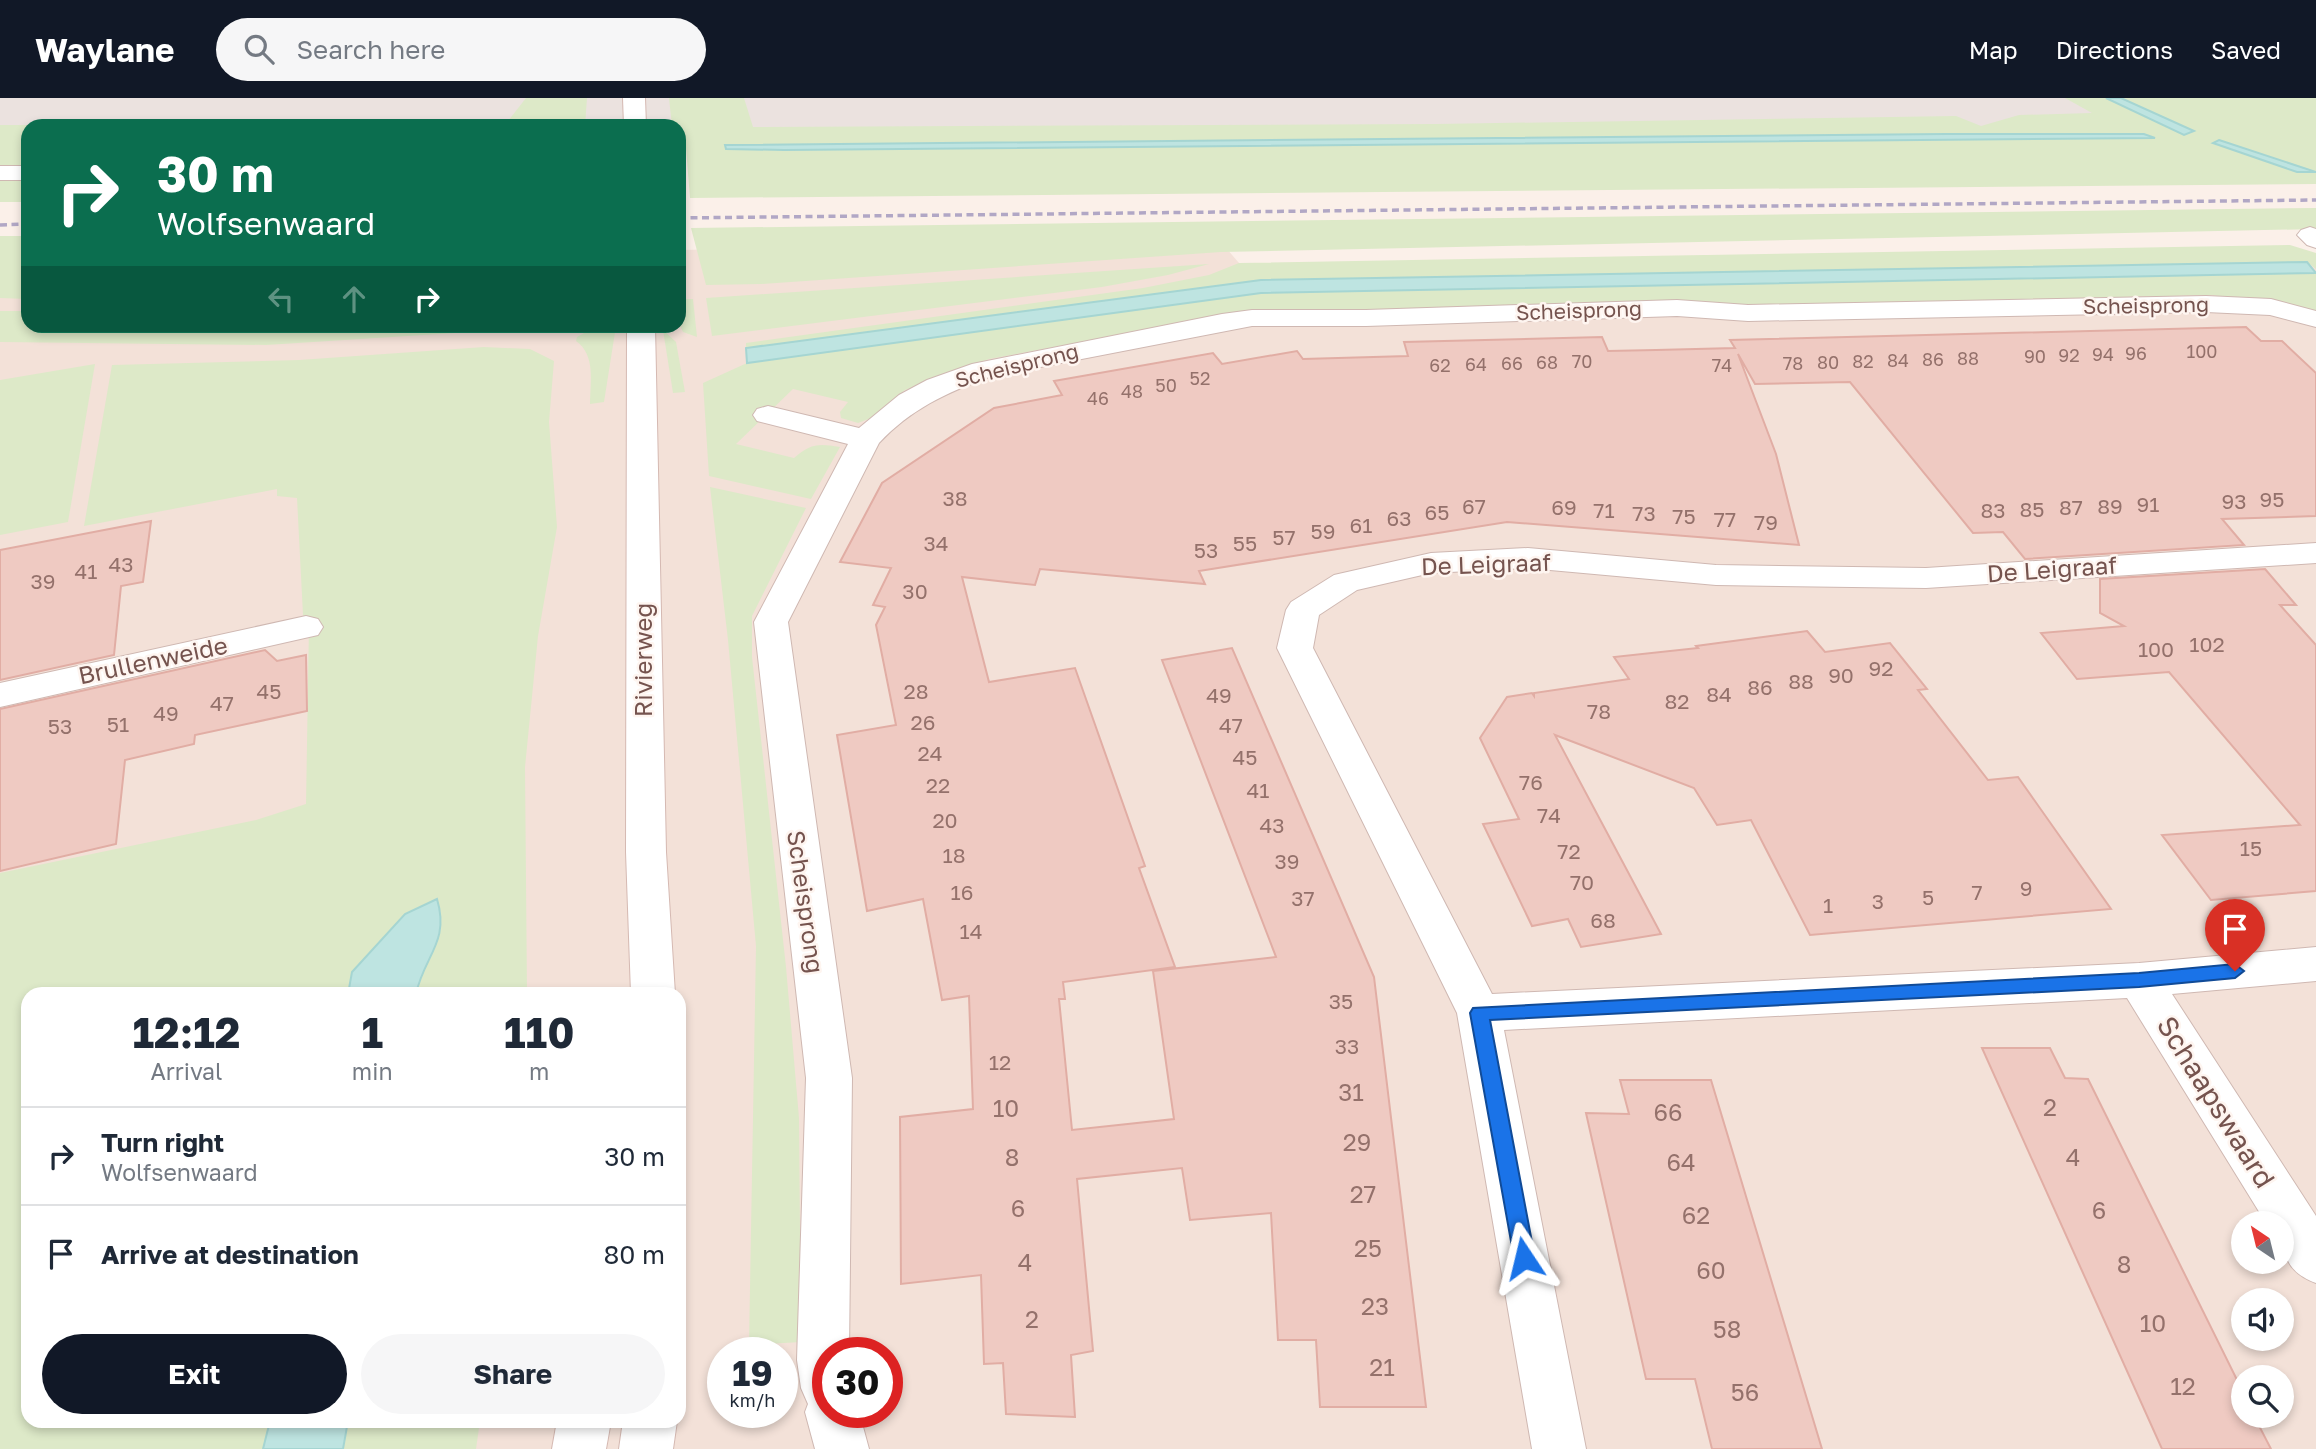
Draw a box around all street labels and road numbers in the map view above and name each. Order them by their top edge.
street label: Scheisprong [2083,291,2209,319]
street label: Scheisprong [1516,295,1642,325]
street label: Scheisprong [952,337,1081,393]
street label: De Leigraaf [1420,547,1552,580]
street label: De Leigraaf [1986,549,2118,588]
street label: Rivierweg [628,603,657,717]
street label: Brullenweide [75,630,230,689]
street label: Scheisprong [782,828,831,975]
street label: Schaapswaard [2151,1010,2282,1193]

